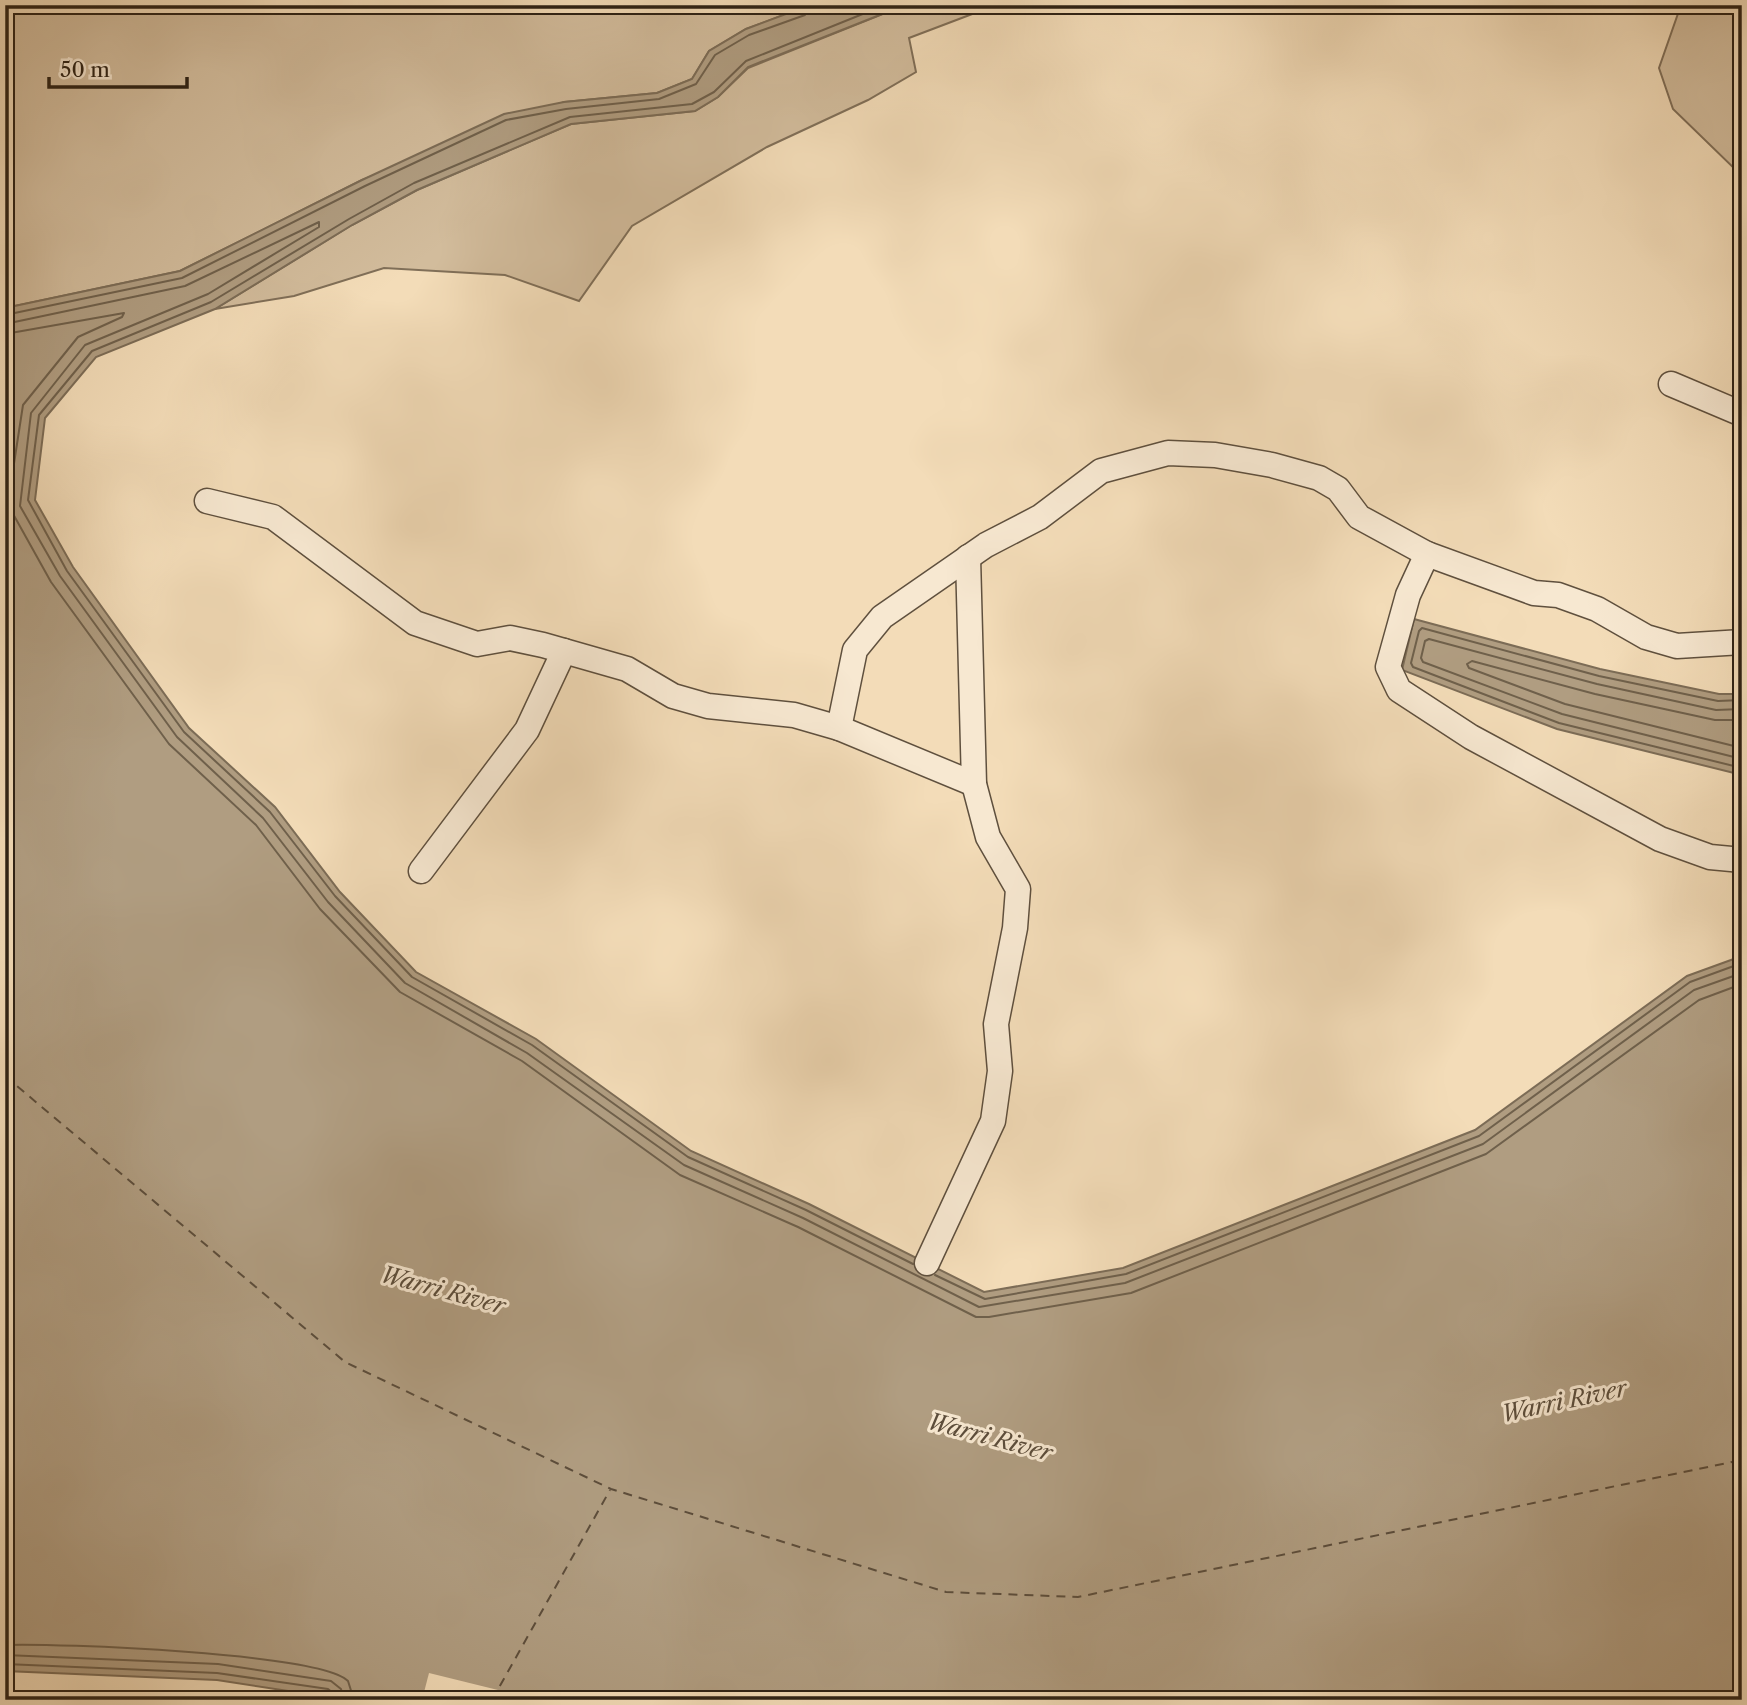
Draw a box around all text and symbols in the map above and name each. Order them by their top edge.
scale bar [49,46,187,90]
text: 50 m [60,57,110,82]
water label: Warri River [377,1260,510,1320]
water label: Warri River [1498,1374,1631,1428]
water label: Warri River [924,1407,1057,1467]

